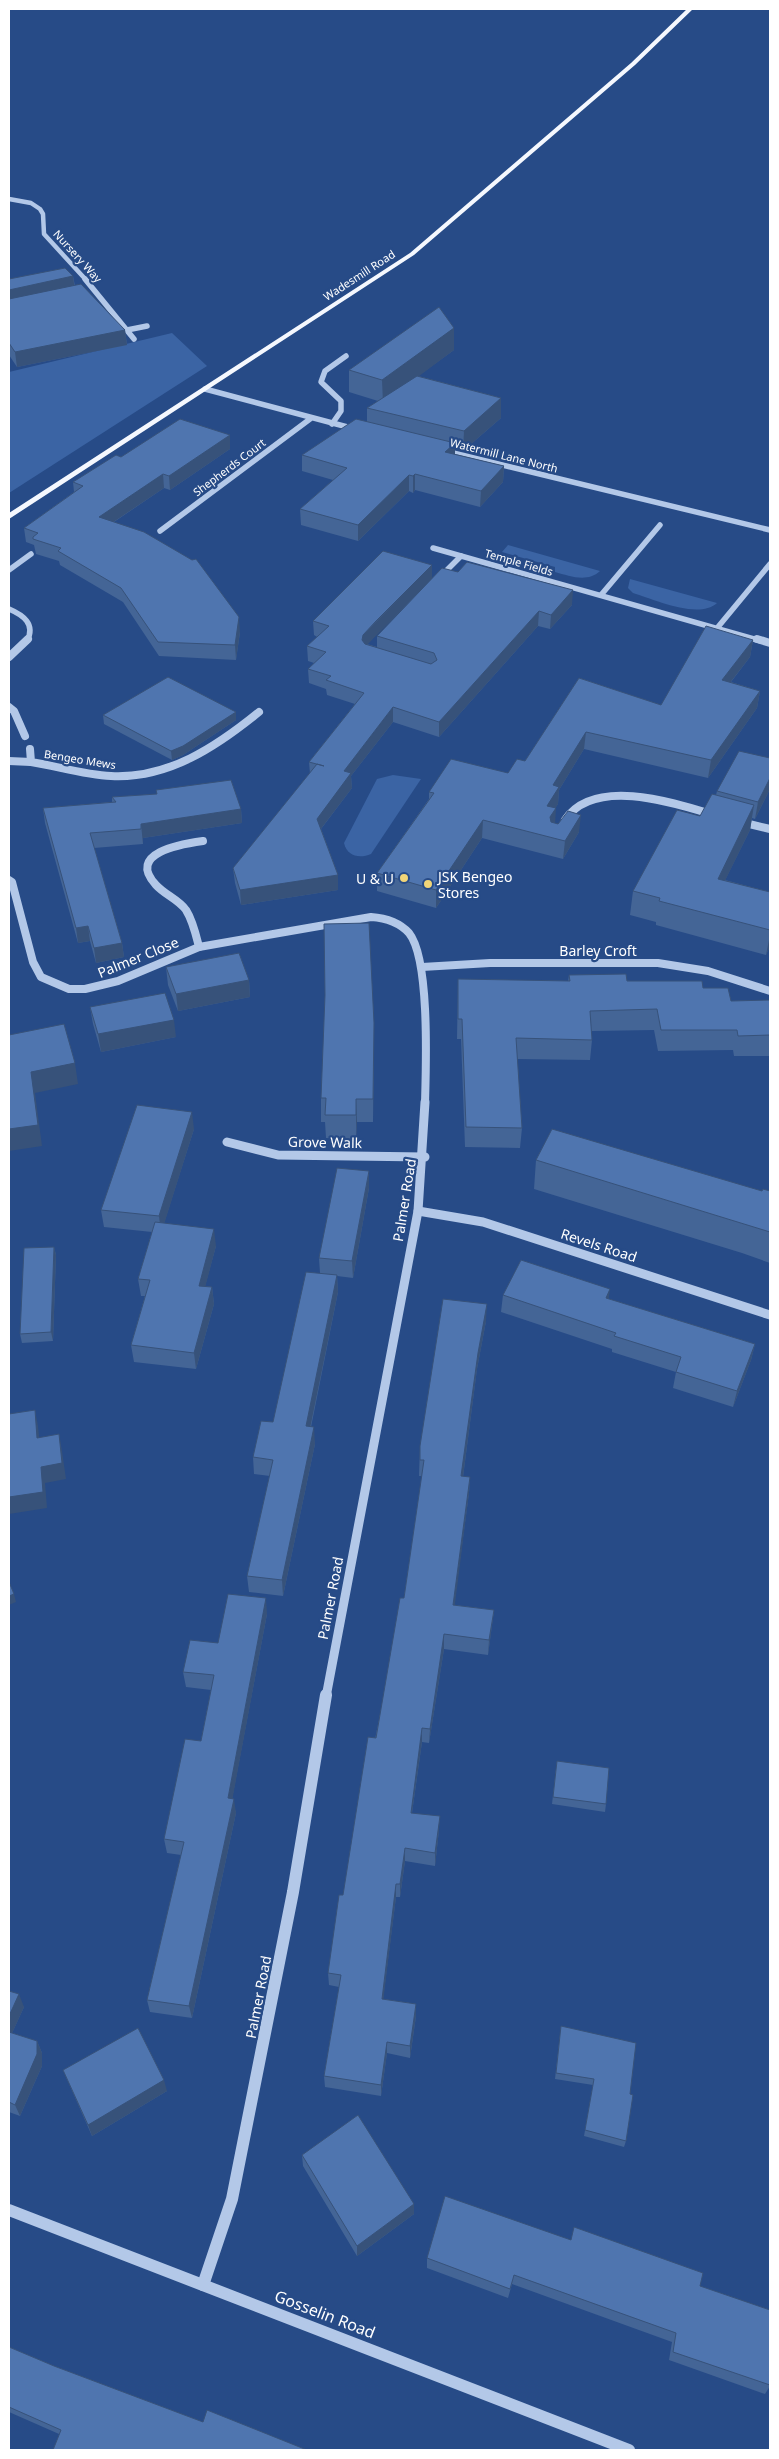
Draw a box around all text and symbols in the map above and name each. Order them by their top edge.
street label: Nursery Way [50,226,106,286]
street label: Wadesmill Road [320,246,398,304]
street label: Watermill Lane North [448,434,560,476]
street label: Shepherds Court [190,435,268,499]
street label: Temple Fields [483,545,555,579]
street label: Bengeo Mews [43,746,117,772]
place label: JSK Bengeo Stores [436,867,512,902]
place label: U & U [356,869,394,888]
marker: U & U [398,872,410,884]
marker: JSK Bengeo Stores [422,878,434,890]
street label: Palmer Close [95,932,181,982]
street label: Barley Croft [559,941,637,960]
street label: Grove Walk [288,1132,363,1152]
street label: Palmer Road [388,1157,420,1243]
street label: Revels Road [559,1224,639,1266]
street label: Palmer Road [313,1555,347,1641]
street label: Palmer Road [241,1954,275,2040]
street label: Gosselin Road [271,2285,379,2343]

